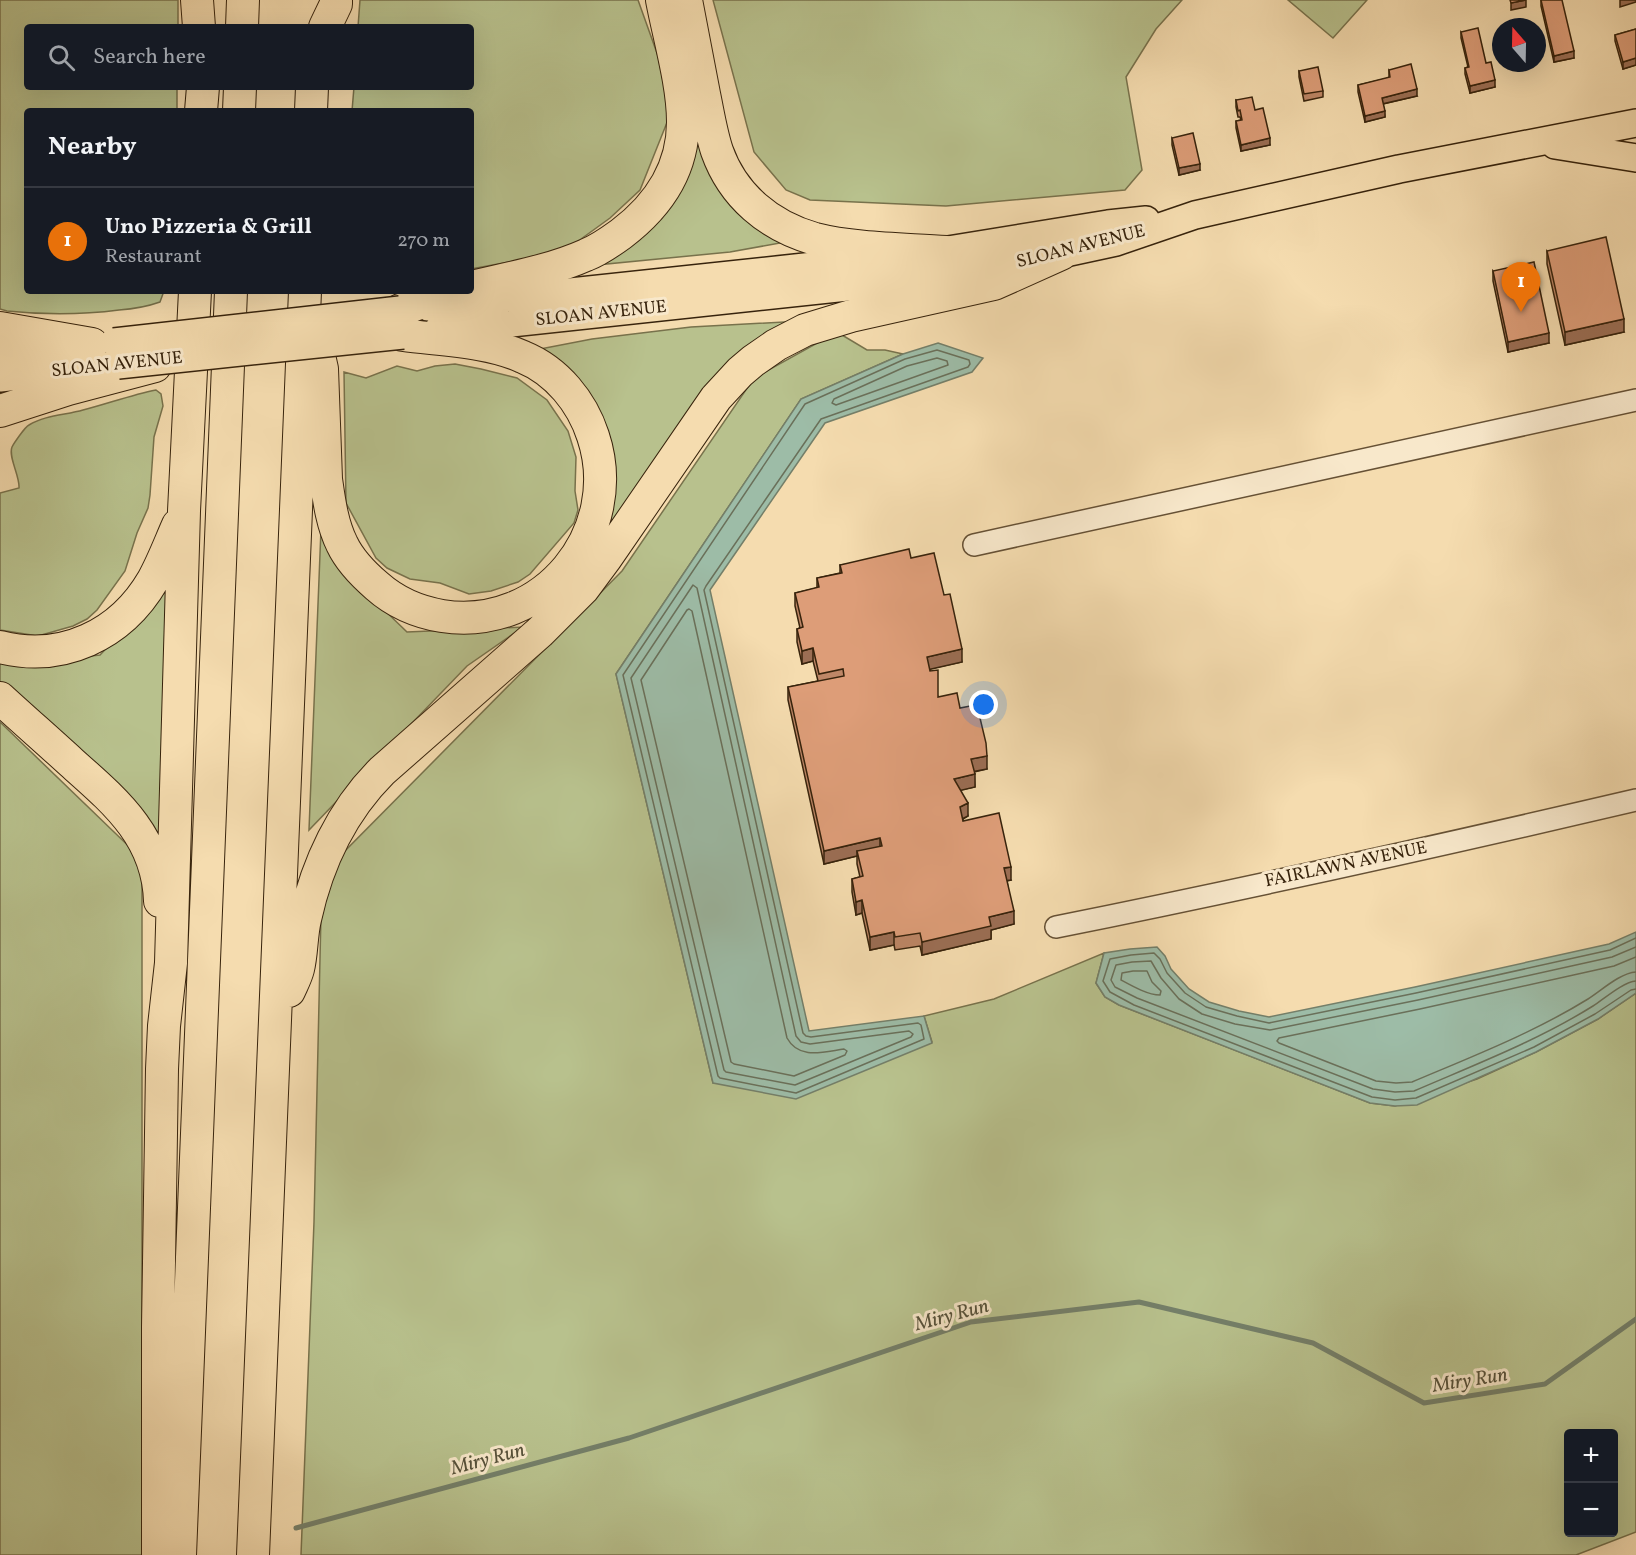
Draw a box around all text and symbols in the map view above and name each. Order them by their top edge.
north arrow [1492,18,1546,72]
search box [24,24,474,90]
icon: search [45,41,78,74]
text: Search here [93,42,206,73]
text: Nearby [48,129,137,165]
text: Uno Pizzeria & Grill [105,212,312,243]
street label: SLOAN AVENUE [1014,219,1148,275]
text: 1 [63,227,72,255]
text: 270 m [397,227,450,255]
text: Restaurant [105,243,202,271]
pin: 1 [1502,262,1540,312]
street label: SLOAN AVENUE [534,295,668,333]
street label: SLOAN AVENUE [50,346,184,384]
your location [969,690,998,719]
street label: FAIRLAWN AVENUE [1262,836,1430,894]
water label: Miry Run [911,1293,992,1340]
water label: Miry Run [1429,1361,1510,1401]
map controls [1564,1429,1618,1537]
button: + [1564,1429,1618,1483]
water label: Miry Run [447,1437,528,1484]
button: − [1564,1483,1618,1537]

